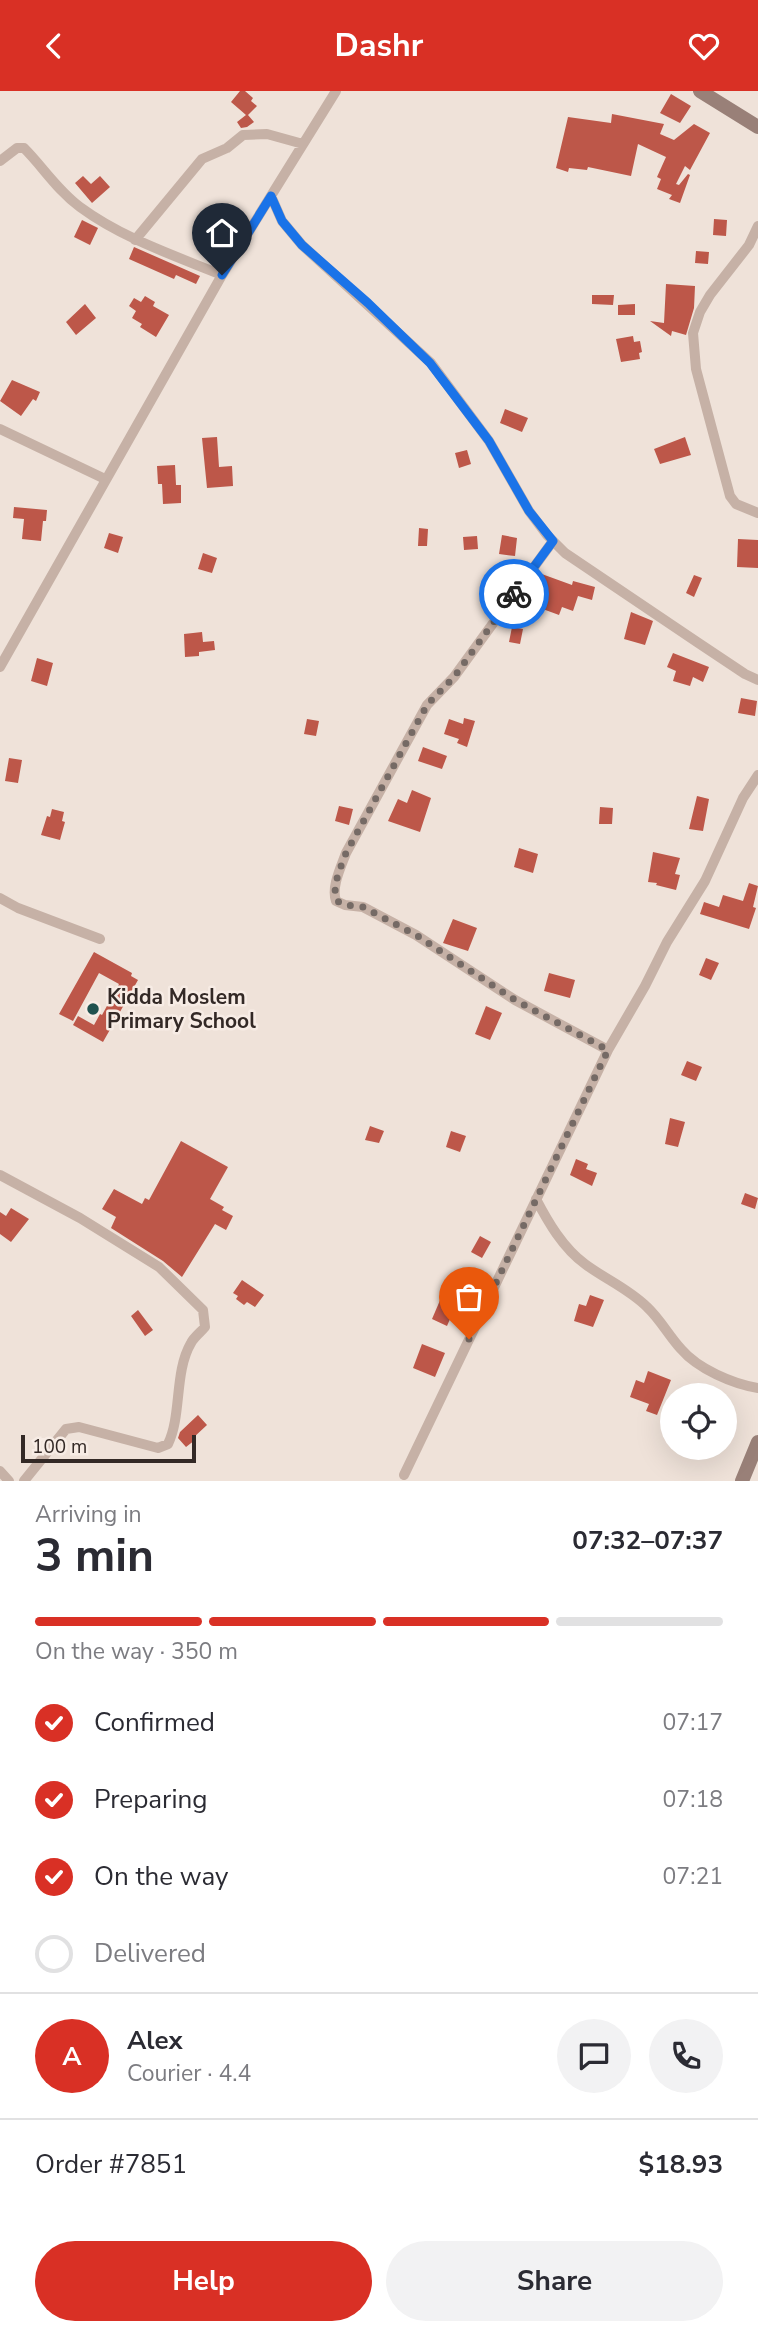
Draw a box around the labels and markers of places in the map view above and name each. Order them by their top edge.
pin [192,203,252,275]
place label: Kidda Moslem Primary School [107,983,256,1035]
marker: Kidda Moslem Primary School [85,1001,101,1017]
pin [439,1267,499,1339]

